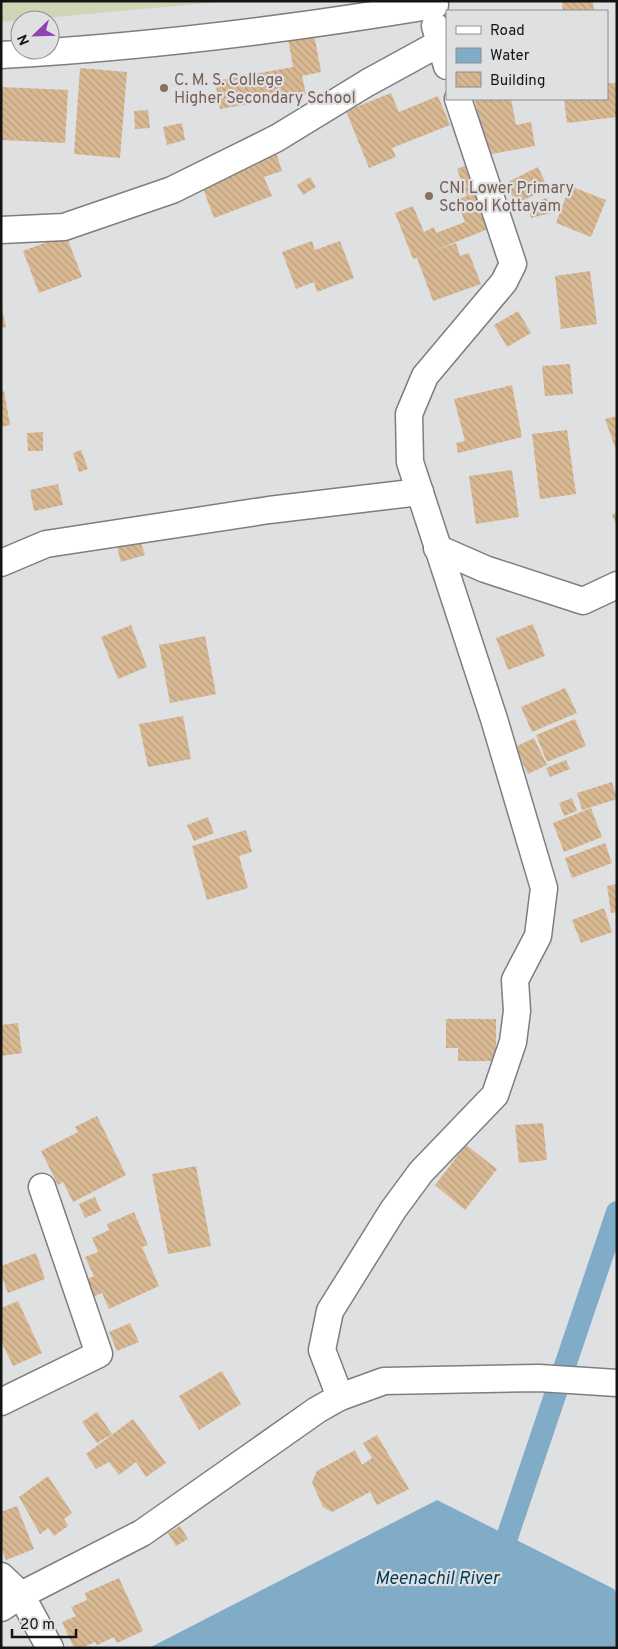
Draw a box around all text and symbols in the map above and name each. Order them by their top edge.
north arrow [10,10,60,60]
legend [446,10,608,100]
text: Road [490,22,525,41]
text: N [15,32,34,47]
text: Water [490,47,530,66]
place label: C. M. S. College Higher Secondary School [174,71,356,109]
text: Building [490,72,545,91]
marker: C. M. S. College Higher Secondary School [158,82,170,94]
place label: CNI Lower Primary School Kottayam [439,179,574,217]
marker: CNI Lower Primary School Kottayam [423,190,435,202]
water label: Meenachil River [375,1568,501,1591]
scale bar [12,1606,76,1638]
text: 20 m [20,1616,55,1635]

